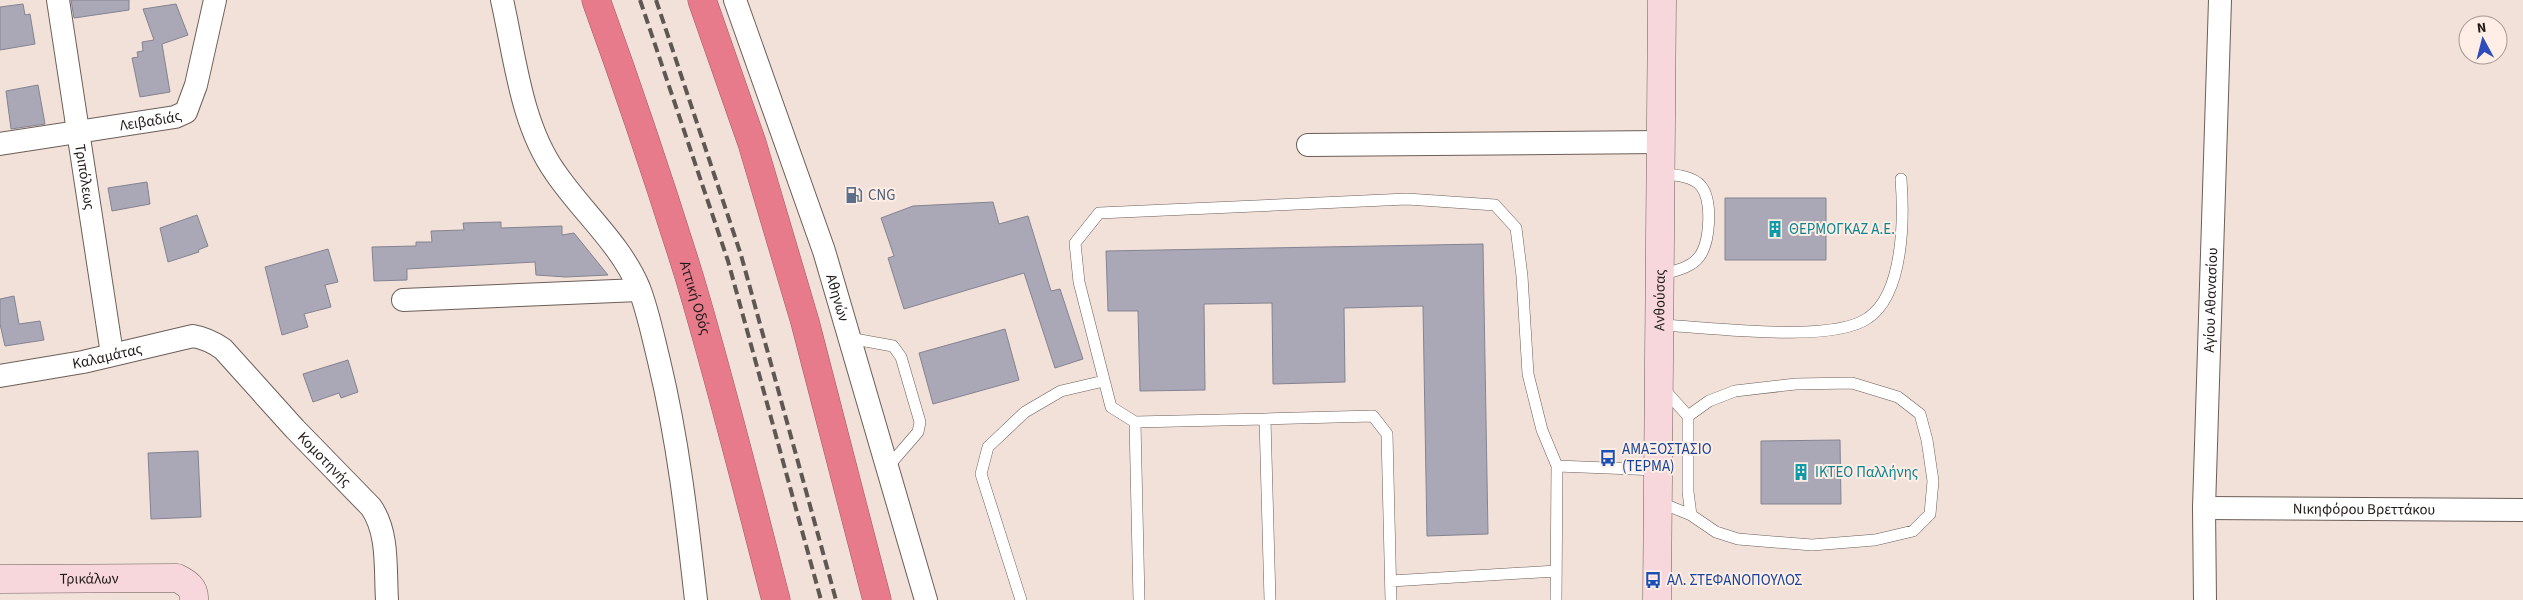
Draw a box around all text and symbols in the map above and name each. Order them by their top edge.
north arrow [2458,15,2508,65]
text: N [2476,18,2487,39]
street label: Λειβαδιάς [118,105,185,136]
street label: Τριπόλεως [69,143,100,212]
fuel station icon: CNG [844,185,864,205]
place label: CNG [868,185,896,206]
building icon: ΘΕΡΜΟΓΚΑΖ Α.Ε. [1765,219,1785,239]
place label: ΘΕΡΜΟΓΚΑΖ Α.Ε. [1789,219,1895,240]
street label: Αγίου Αθανασίου [2199,247,2223,353]
street label: Αττική Οδός [674,258,716,338]
street label: Ανθούσας [1649,269,1671,331]
street label: Αθηνών [820,272,854,324]
street label: Καλαμάτας [71,338,145,375]
street label: Κομοτηνής [292,427,356,492]
place label: ΑΜΑΞΟΣΤΑΣΙΟ (ΤΕΡΜΑ) [1622,439,1712,477]
bus stop icon: ΑΜΑΞΟΣΤΑΣΙΟ (ΤΕΡΜΑ) [1598,448,1618,468]
building icon: ΙΚΤΕΟ Παλλήνης [1791,462,1811,482]
place label: ΙΚΤΕΟ Παλλήνης [1815,462,1919,483]
street label: Νικηφόρου Βρεττάκου [2293,499,2435,520]
street label: Τρικάλων [59,568,119,590]
bus stop icon: ΑΛ. ΣΤΕΦΑΝΟΠΟΥΛΟΣ [1643,570,1663,590]
place label: ΑΛ. ΣΤΕΦΑΝΟΠΟΥΛΟΣ [1667,570,1802,591]

